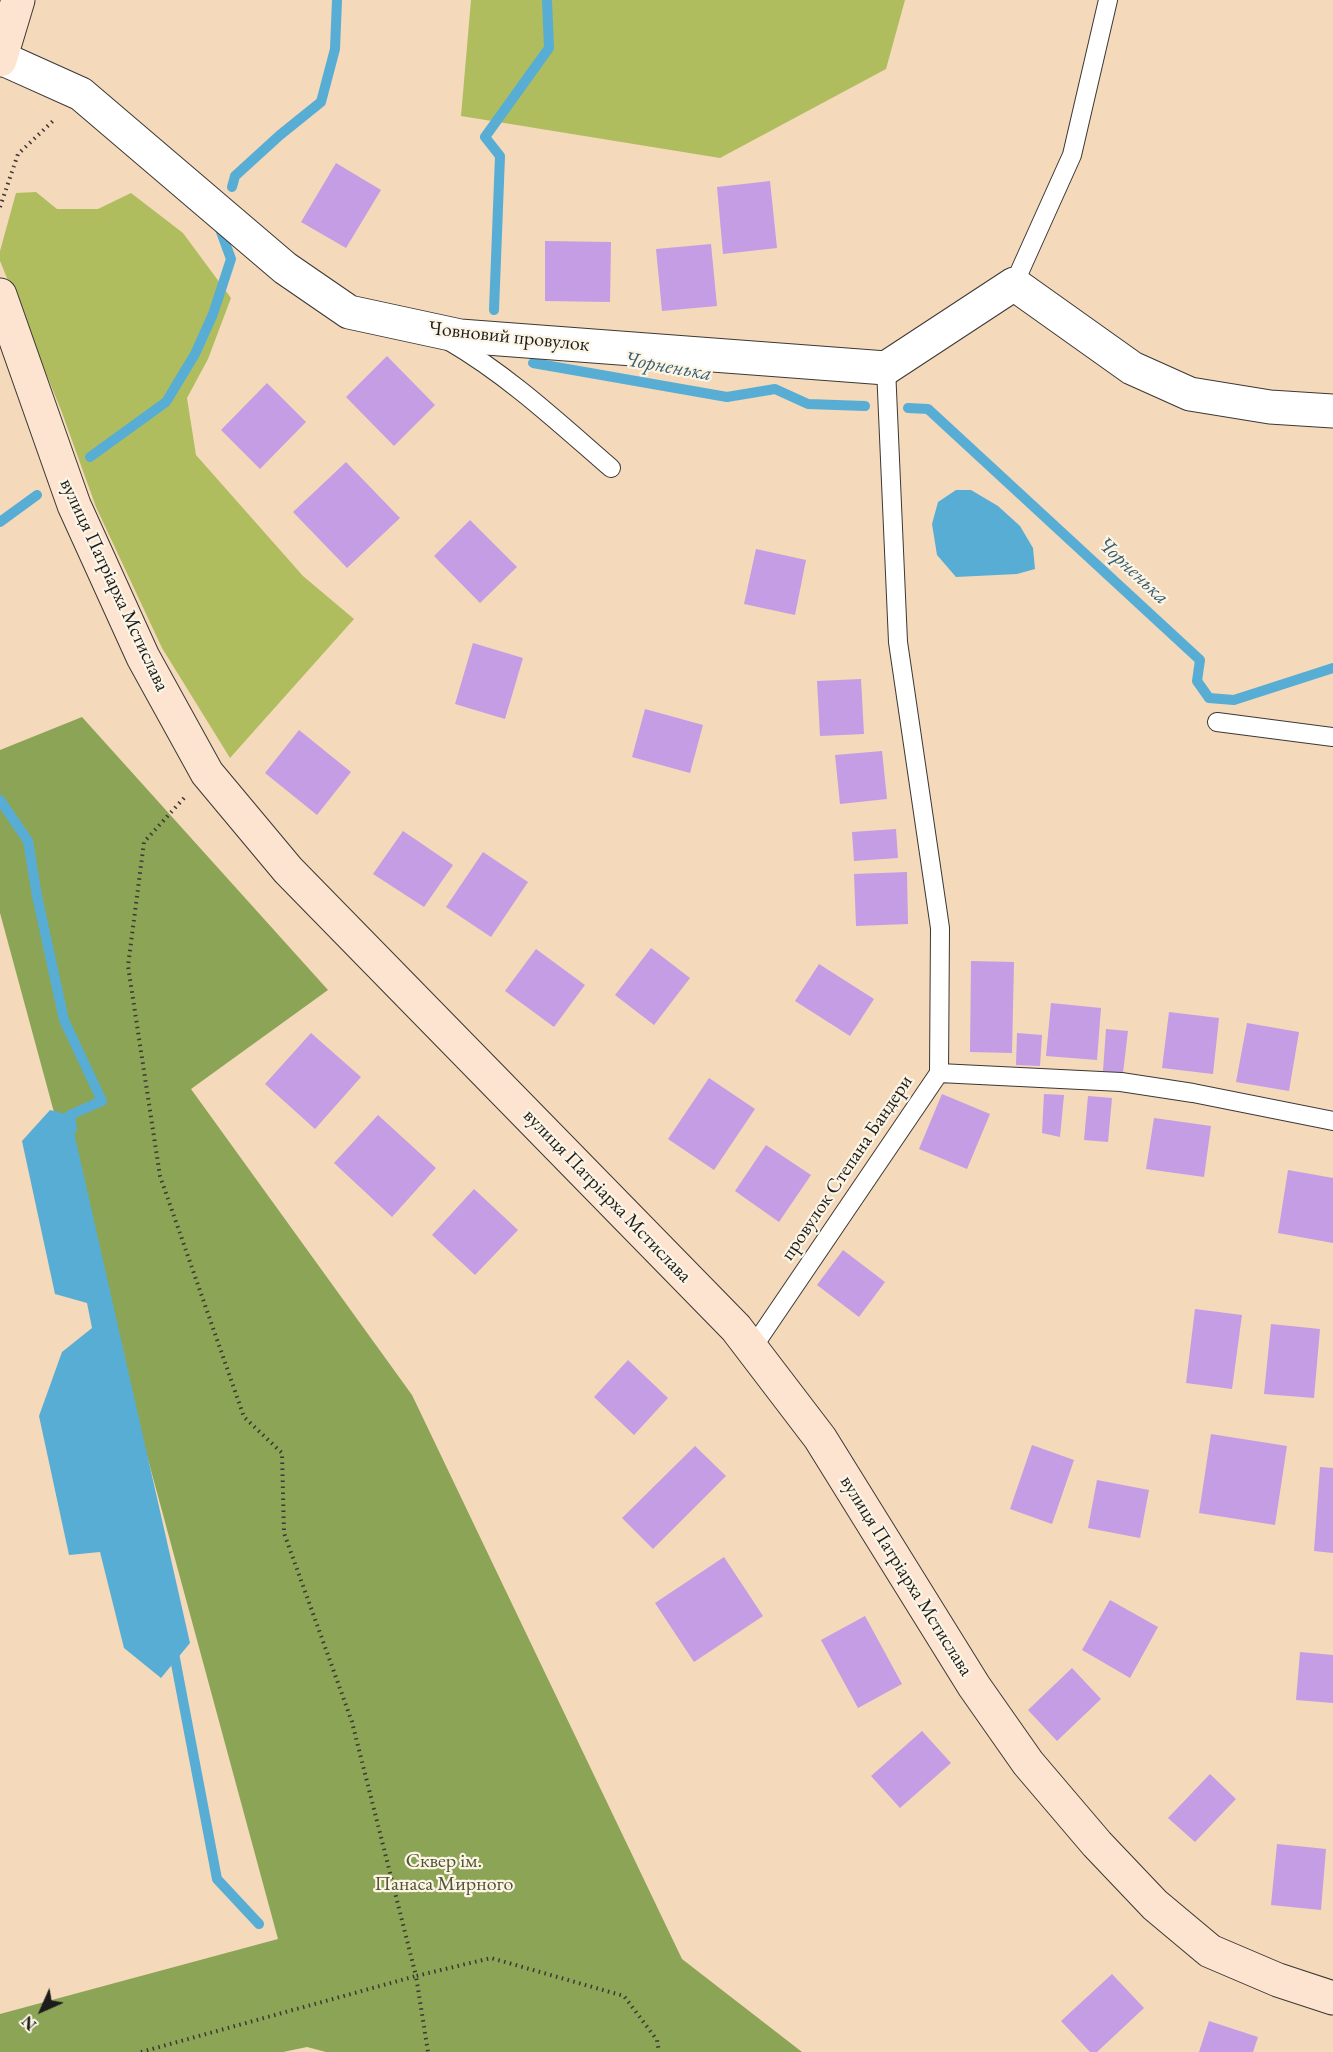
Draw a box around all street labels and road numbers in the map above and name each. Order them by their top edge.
street label: Човновий провулок [427,317,591,357]
street label: вулиця Патріарха Мстислава [54,475,174,695]
street label: провулок Степана Бандери [776,1071,918,1265]
street label: вулиця Патріарха Мстислава [518,1104,696,1288]
street label: вулиця Патріарха Мстислава [834,1471,978,1681]

